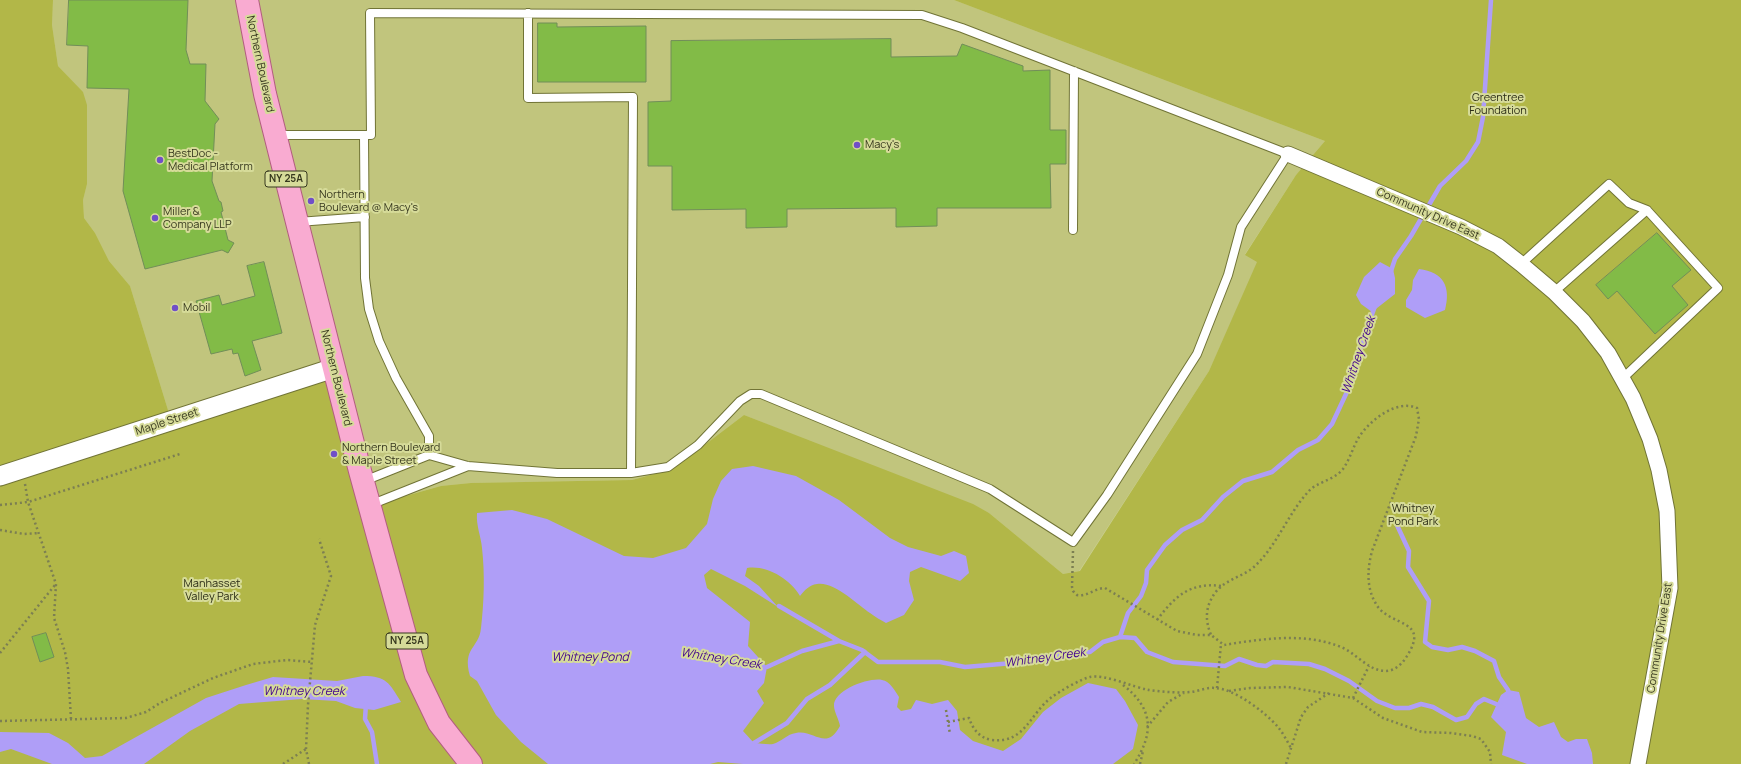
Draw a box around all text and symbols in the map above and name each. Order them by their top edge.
street label: Northern Boulevard [243,15,277,113]
park label: Greentree Foundation [1469,91,1527,117]
place label: Macy's [865,138,899,152]
marker: Macy's [852,140,862,150]
place label: BestDoc - Medical Platform [168,147,253,173]
marker: BestDoc - Medical Platform [155,155,165,165]
road number: NY 25A [265,171,307,187]
street label: Community Drive East [1374,185,1482,243]
place label: Northern Boulevard @ Macy's [319,188,418,214]
marker: Northern Boulevard @ Macy's [306,196,316,206]
place label: Miller & Company LLP [163,205,232,231]
marker: Miller & Company LLP [150,213,160,223]
place label: Mobil [183,301,210,315]
marker: Mobil [170,303,180,313]
water label: Whitney Creek [1339,314,1379,396]
street label: Northern Boulevard [318,329,354,427]
street label: Maple Street [134,406,200,438]
place label: Northern Boulevard & Maple Street [342,441,440,467]
marker: Northern Boulevard & Maple Street [329,449,339,459]
park label: Whitney Pond Park [1388,502,1438,528]
park label: Manhasset Valley Park [184,577,240,603]
street label: Community Drive East [1645,582,1675,694]
road number: NY 25A [386,633,428,649]
water label: Whitney Creek [1004,645,1086,671]
water label: Whitney Creek [680,646,762,672]
water label: Whitney Pond [551,651,629,665]
water label: Whitney Creek [263,685,345,699]

